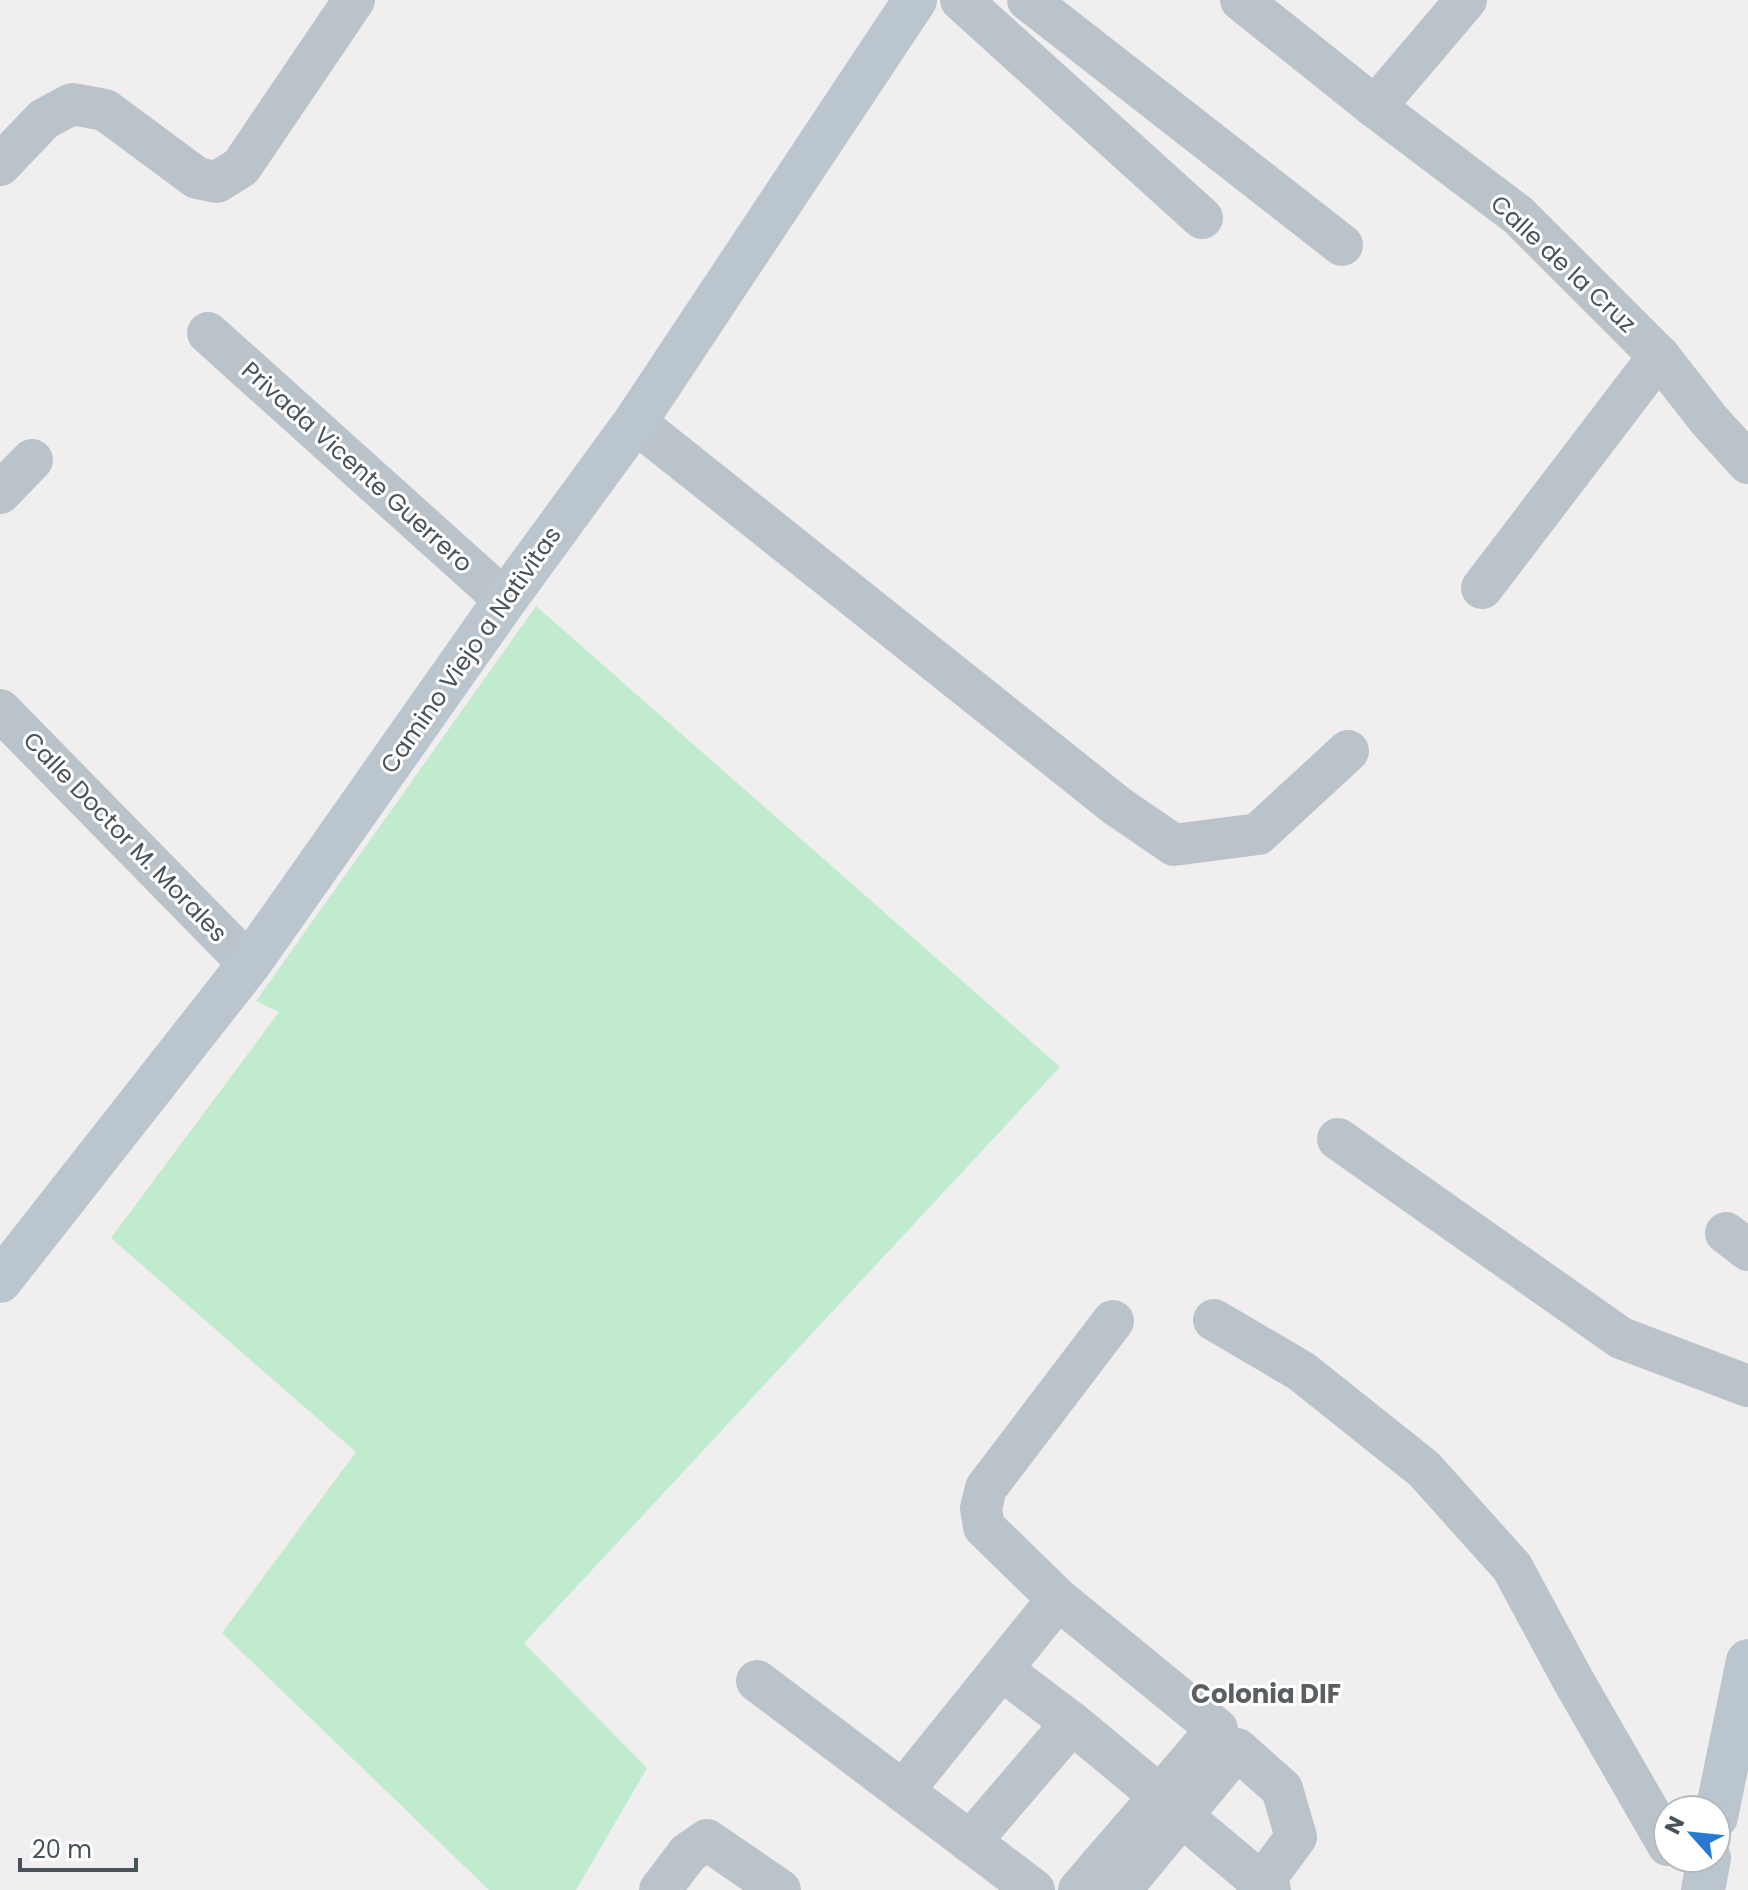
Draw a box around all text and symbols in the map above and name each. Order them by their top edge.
street label: Calle de la Cruz [1483,188,1643,340]
street label: Privada Vicente Guerrero [235,354,480,579]
street label: Camino Viejo a Nativitas [373,520,569,780]
street label: Calle Doctor M. Morales [16,724,235,949]
district label: Colonia DIF [1191,1676,1341,1712]
north arrow [1652,1794,1732,1874]
text: N [1657,1811,1692,1840]
scale bar [20,1822,136,1872]
text: 20 m [32,1833,92,1866]

